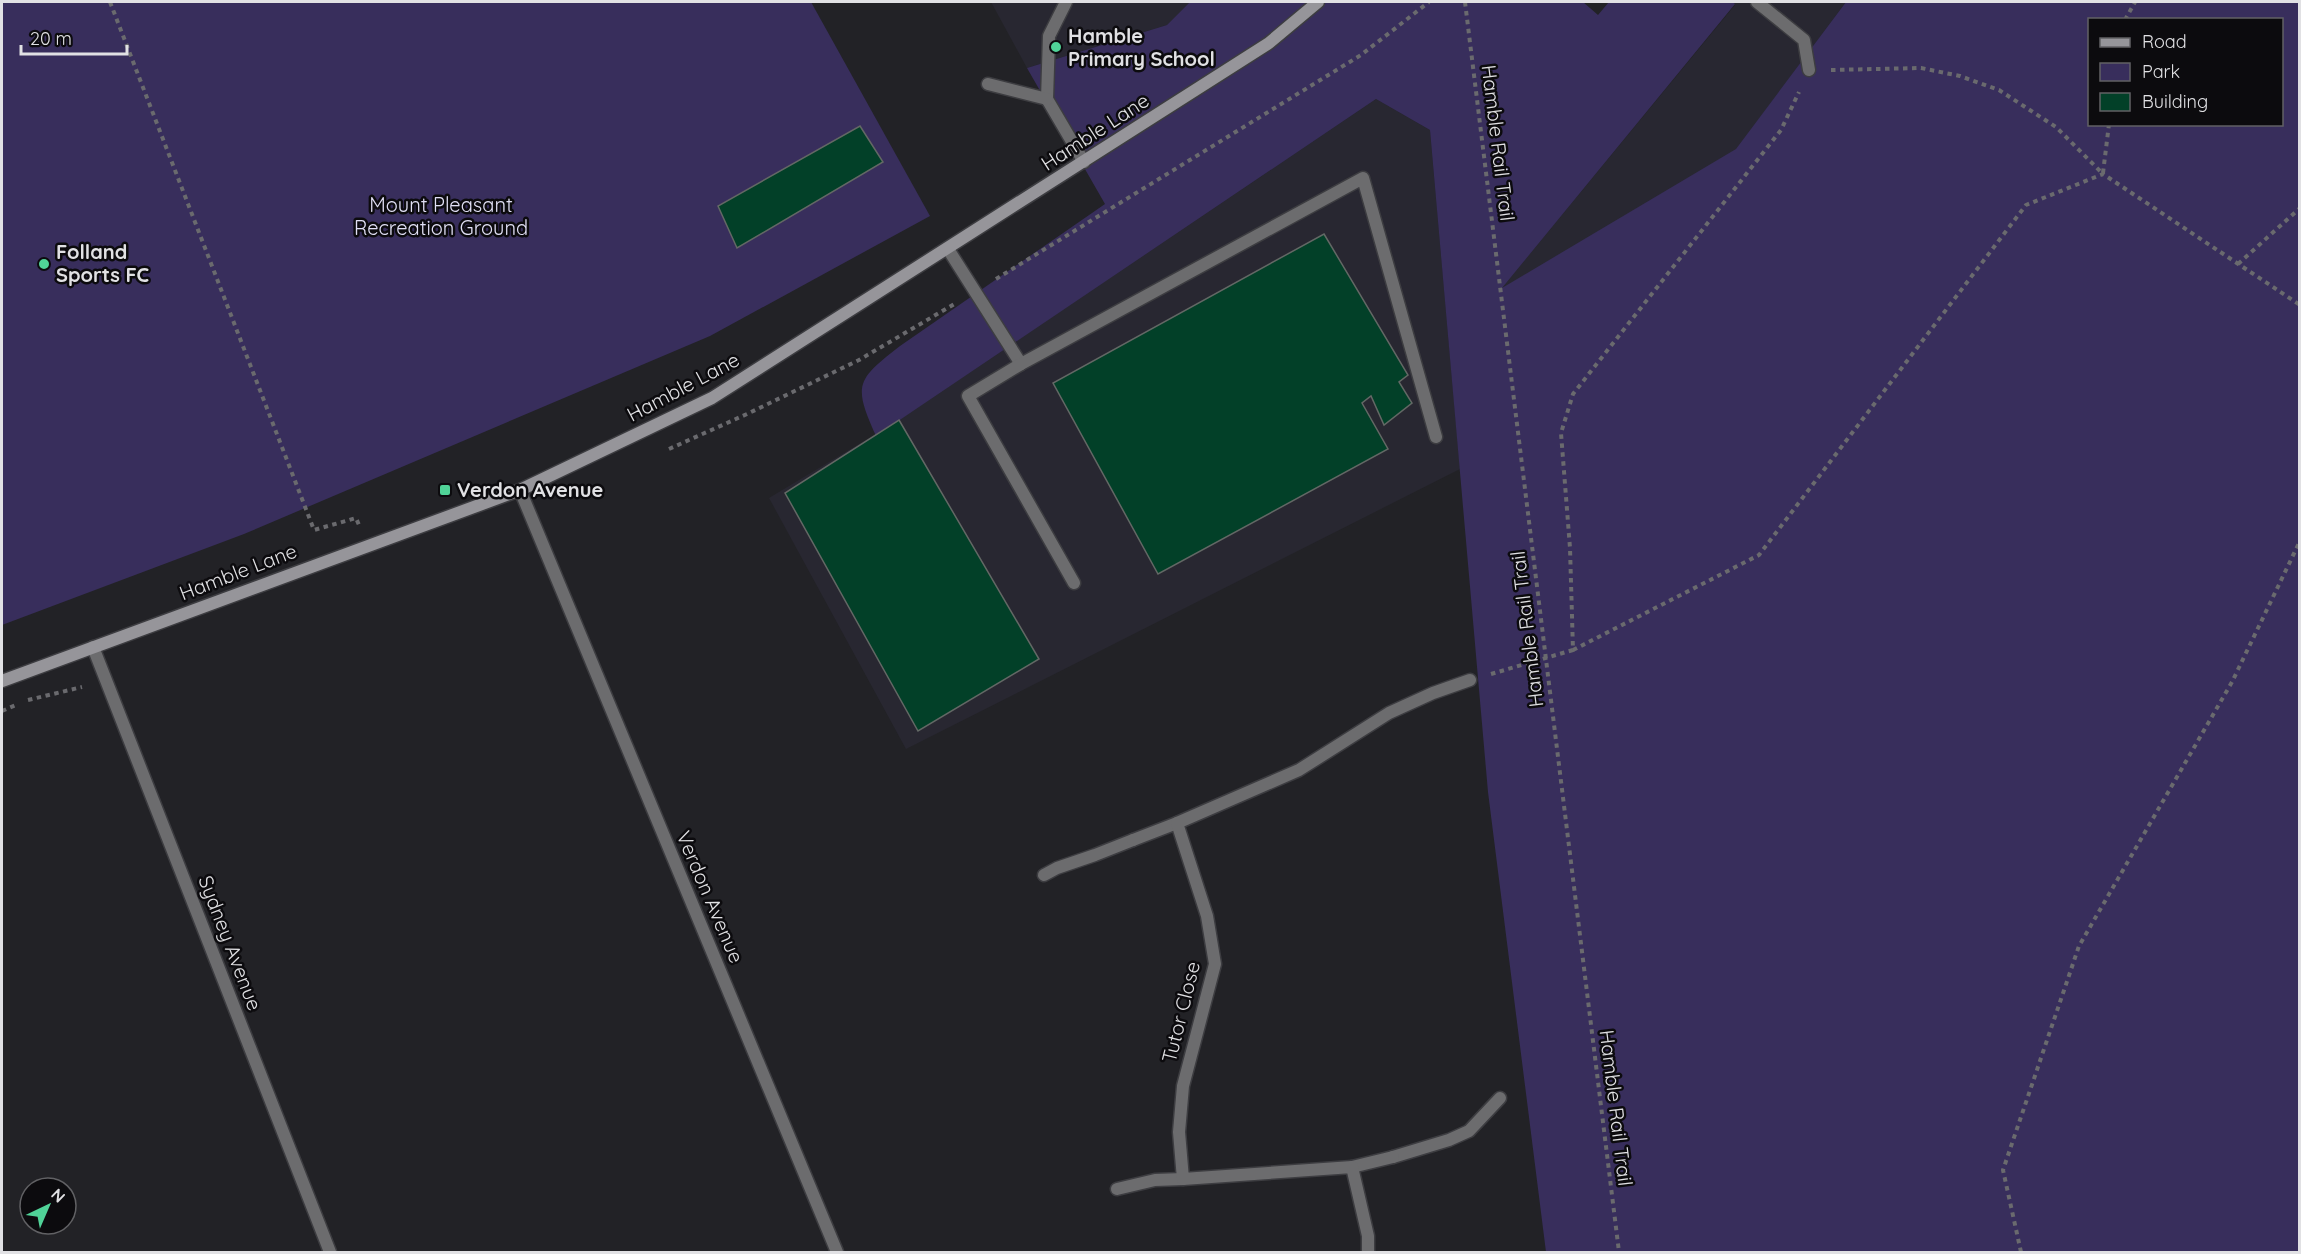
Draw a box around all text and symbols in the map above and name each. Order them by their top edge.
scale bar [21,18,128,56]
legend [2088,18,2283,126]
place label: Hamble Primary School [1068,23,1215,71]
text: 20 m [30,27,72,50]
text: Road [2142,30,2187,53]
marker: Hamble Primary School [1049,40,1063,54]
text: Park [2142,60,2180,83]
street label: Hamble Rail Trail [1477,63,1520,223]
street label: Hamble Lane [1036,87,1153,176]
text: Building [2142,90,2208,113]
park label: Mount Pleasant Recreation Ground [354,192,528,240]
place label: Folland Sports FC [56,239,150,287]
marker: Folland Sports FC [37,257,51,271]
street label: Hamble Lane [622,346,743,427]
place label: Verdon Avenue [457,477,603,502]
marker: Verdon Avenue [438,483,452,497]
street label: Hamble Lane [176,538,300,605]
street label: Hamble Rail Trail [1505,549,1548,709]
street label: Verdon Avenue [671,827,750,967]
street label: Sydney Avenue [193,872,268,1014]
street label: Tutor Close [1156,959,1205,1065]
street label: Hamble Rail Trail [1595,1028,1638,1188]
north arrow [18,1176,78,1236]
text: N [47,1184,70,1206]

